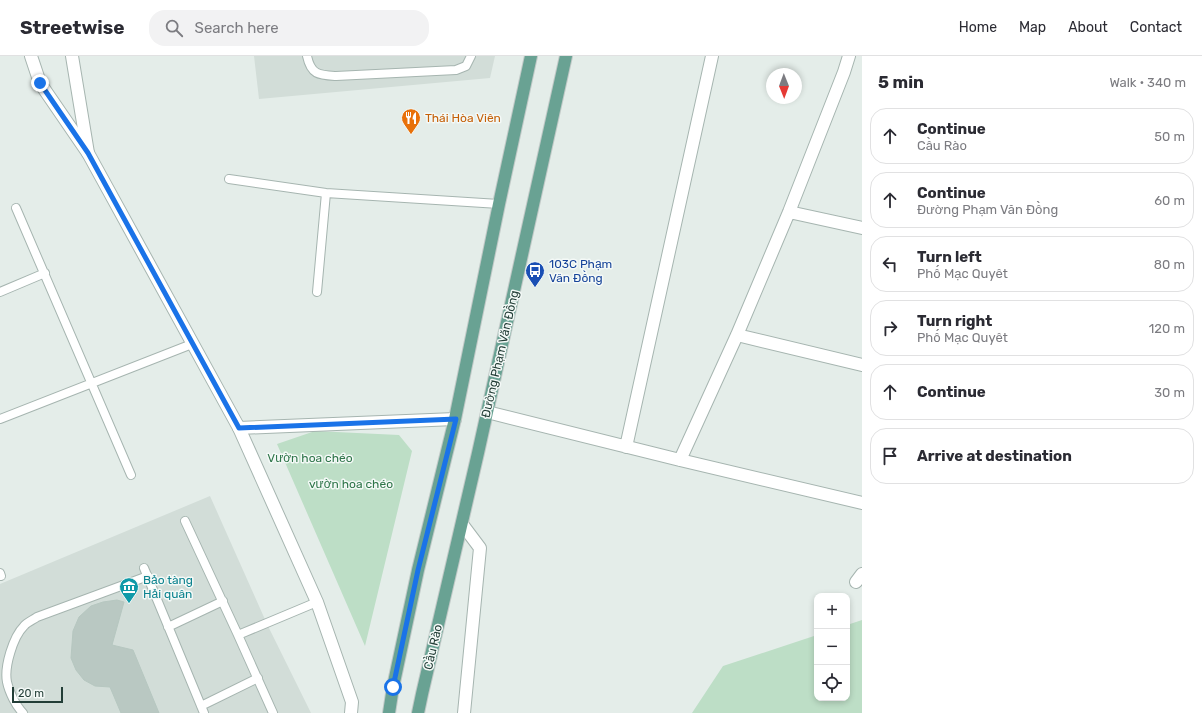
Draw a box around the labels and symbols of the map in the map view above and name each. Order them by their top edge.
north arrow [766,68,802,104]
route end [31,74,49,92]
restaurant icon: Thái Hòa Viên [400,107,422,135]
place label: Thái Hòa Viên [425,111,501,125]
place label: 103C Phạm Văn Đồng [549,257,612,285]
bus stop icon: 103C Phạm Văn Đồng [524,260,546,288]
street label: Đường Phạm Văn Đồng [478,289,521,419]
park label: Vườn hoa chéo [267,451,353,465]
park label: vườn hoa chéo [309,477,393,491]
place label: Bảo tàng Hải quân [143,573,193,601]
museum icon: Bảo tàng Hải quân [118,576,140,604]
street label: Cầu Rào [420,623,445,671]
route start [384,678,402,696]
scale bar [12,685,63,704]

